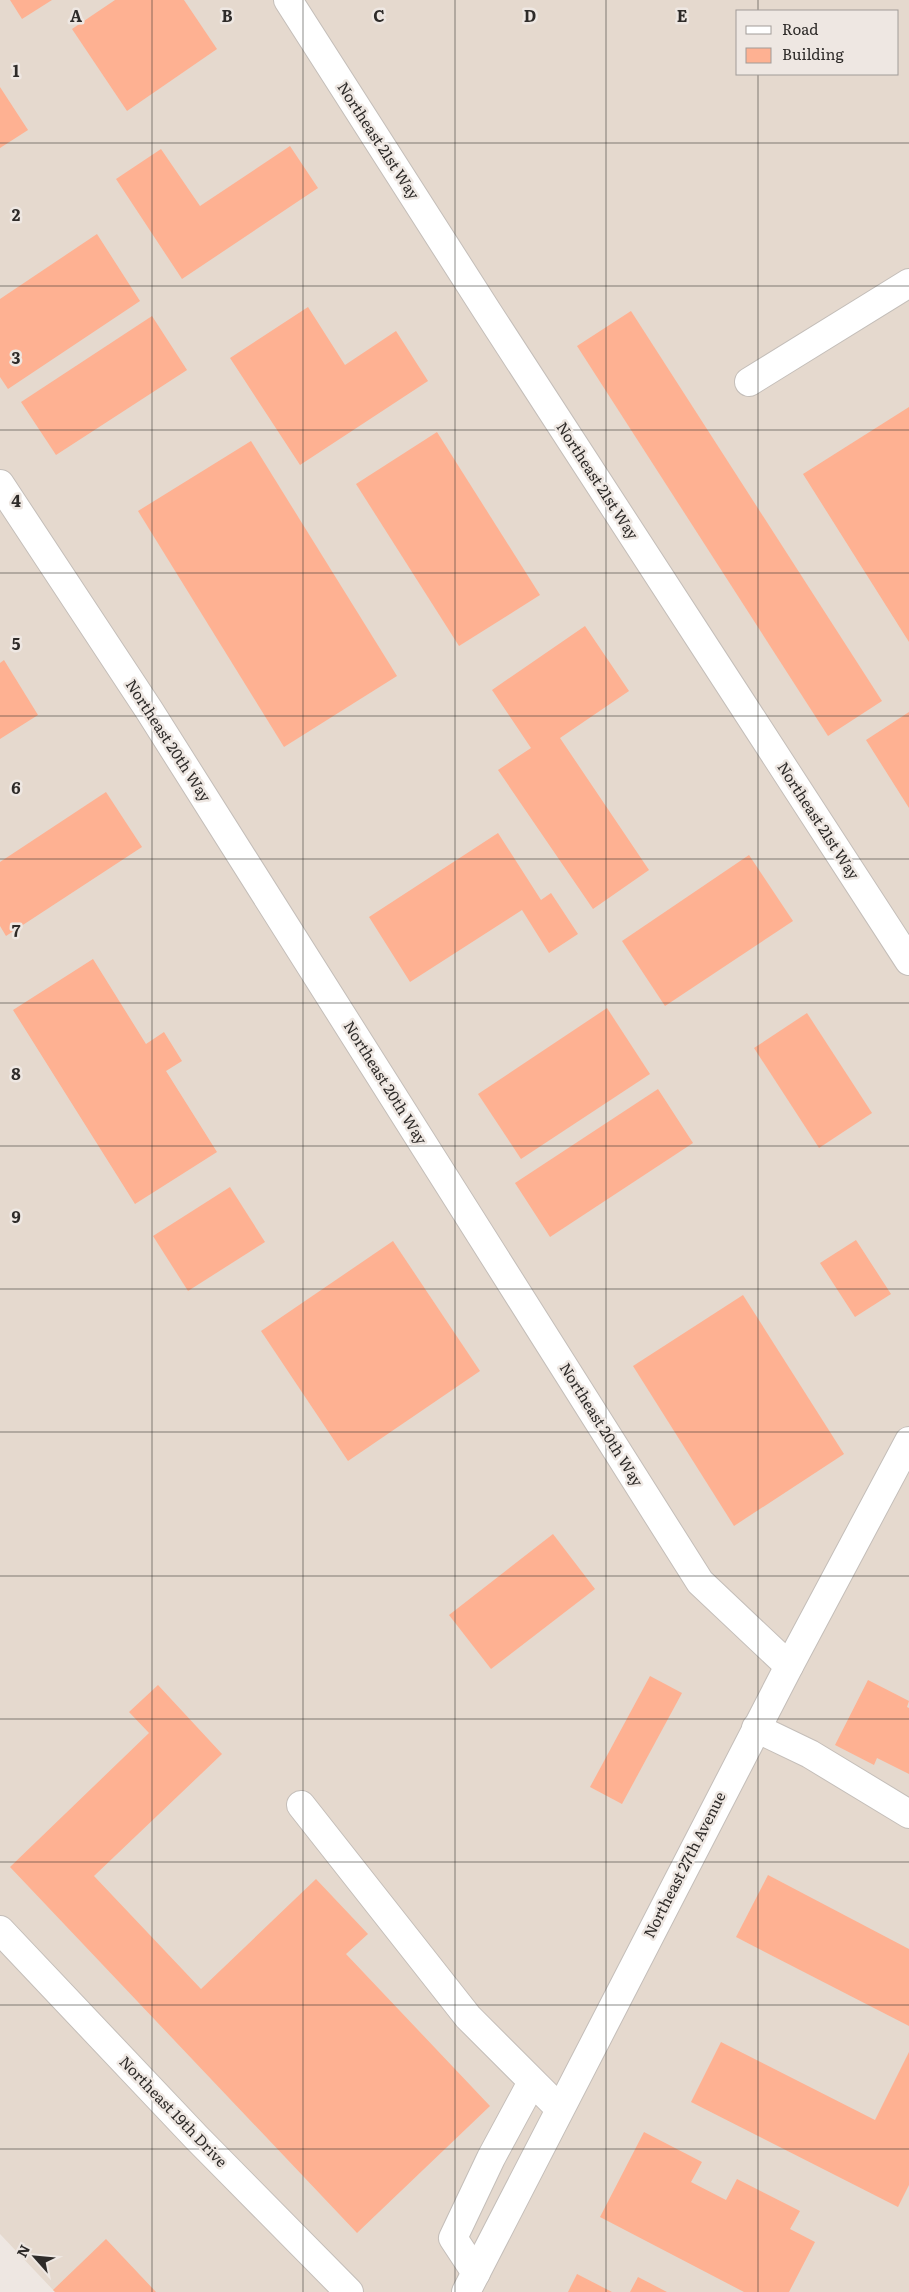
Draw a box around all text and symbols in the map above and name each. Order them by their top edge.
text: A [70,3,82,27]
text: B [221,3,233,27]
text: C [373,3,385,27]
text: D [524,3,536,27]
text: E [677,3,688,27]
legend [736,10,899,75]
text: Road [782,17,818,40]
text: Building [782,42,844,65]
text: 1 [13,58,20,82]
street label: Northeast 21st Way [333,77,426,204]
text: 2 [12,202,21,226]
text: 3 [12,345,21,369]
street label: Northeast 21st Way [552,417,645,544]
text: 4 [11,488,21,512]
text: 5 [12,631,21,655]
street label: Northeast 20th Way [121,674,218,806]
street label: Northeast 21st Way [773,757,866,884]
text: 6 [11,775,21,799]
text: 7 [12,918,21,942]
street label: Northeast 20th Way [339,1016,434,1149]
text: 8 [11,1061,21,1085]
text: 9 [11,1204,21,1228]
street label: Northeast 20th Way [555,1358,650,1491]
street label: Northeast 27th Avenue [637,1787,731,1942]
street label: Northeast 19th Drive [115,2050,234,2172]
north arrow [10,2232,60,2282]
text: N [11,2241,34,2260]

